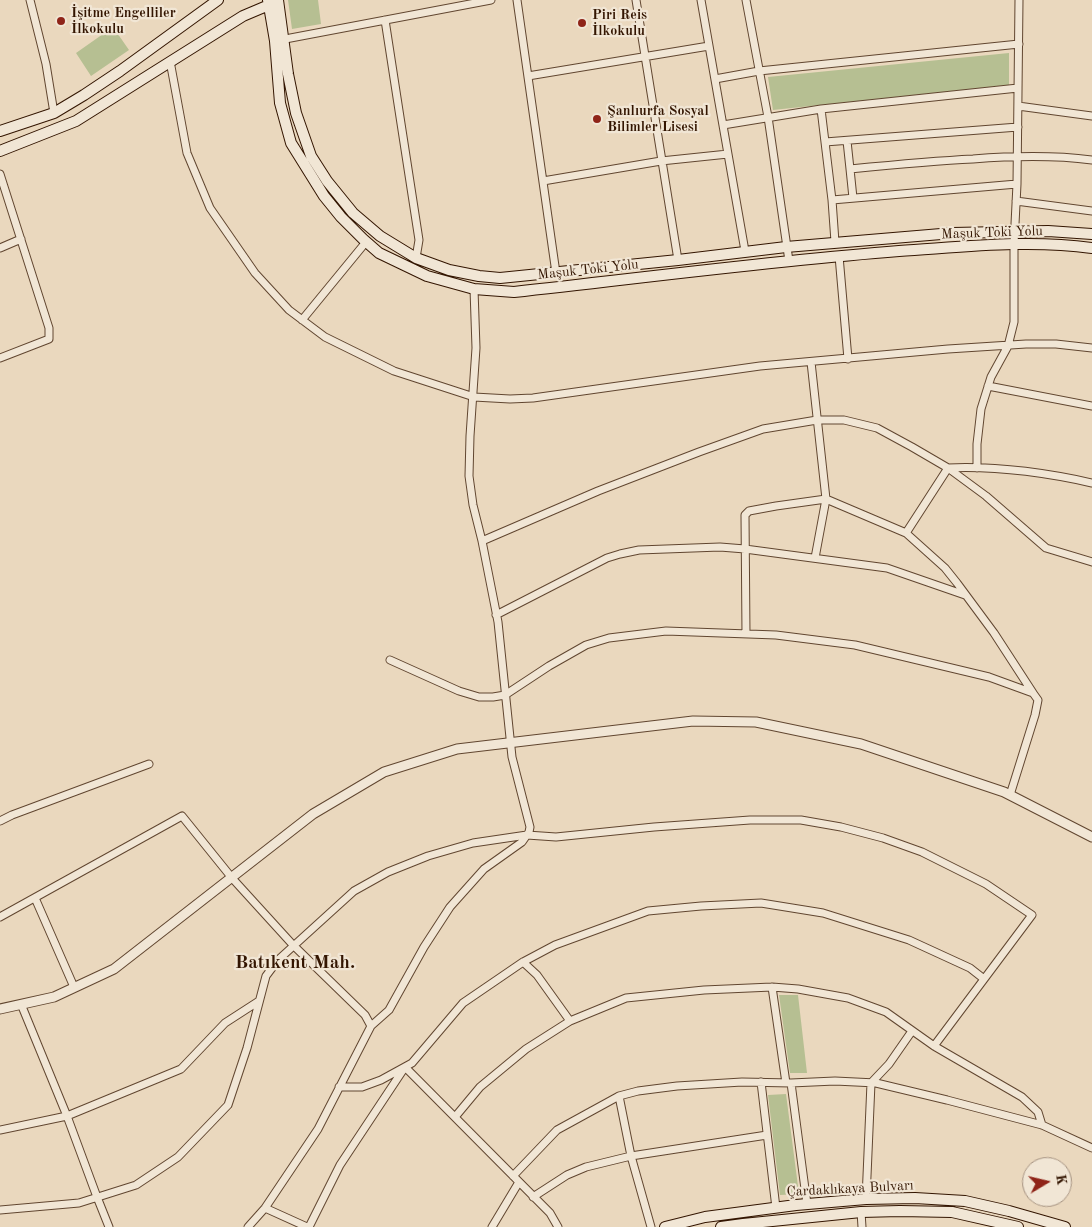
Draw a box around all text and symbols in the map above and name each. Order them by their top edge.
place label: İşitme Engelliler İlkokulu [71,5,176,38]
place label: Piri Reis İlkokulu [592,7,647,40]
marker: İşitme Engelliler İlkokulu [55,15,67,27]
marker: Piri Reis İlkokulu [576,17,588,29]
place label: Şanlıurfa Sosyal Bilimler Lisesi [607,103,709,136]
marker: Şanlıurfa Sosyal Bilimler Lisesi [591,113,603,125]
street label: Maşuk Toki Yolu [941,223,1043,243]
street label: Maşuk Toki Yolu [537,256,639,284]
district label: Batıkent Mah. [235,952,355,974]
north arrow [1022,1157,1072,1207]
text: K [1053,1173,1069,1186]
street label: Çardaklıkaya Bulvarı [786,1177,914,1201]

